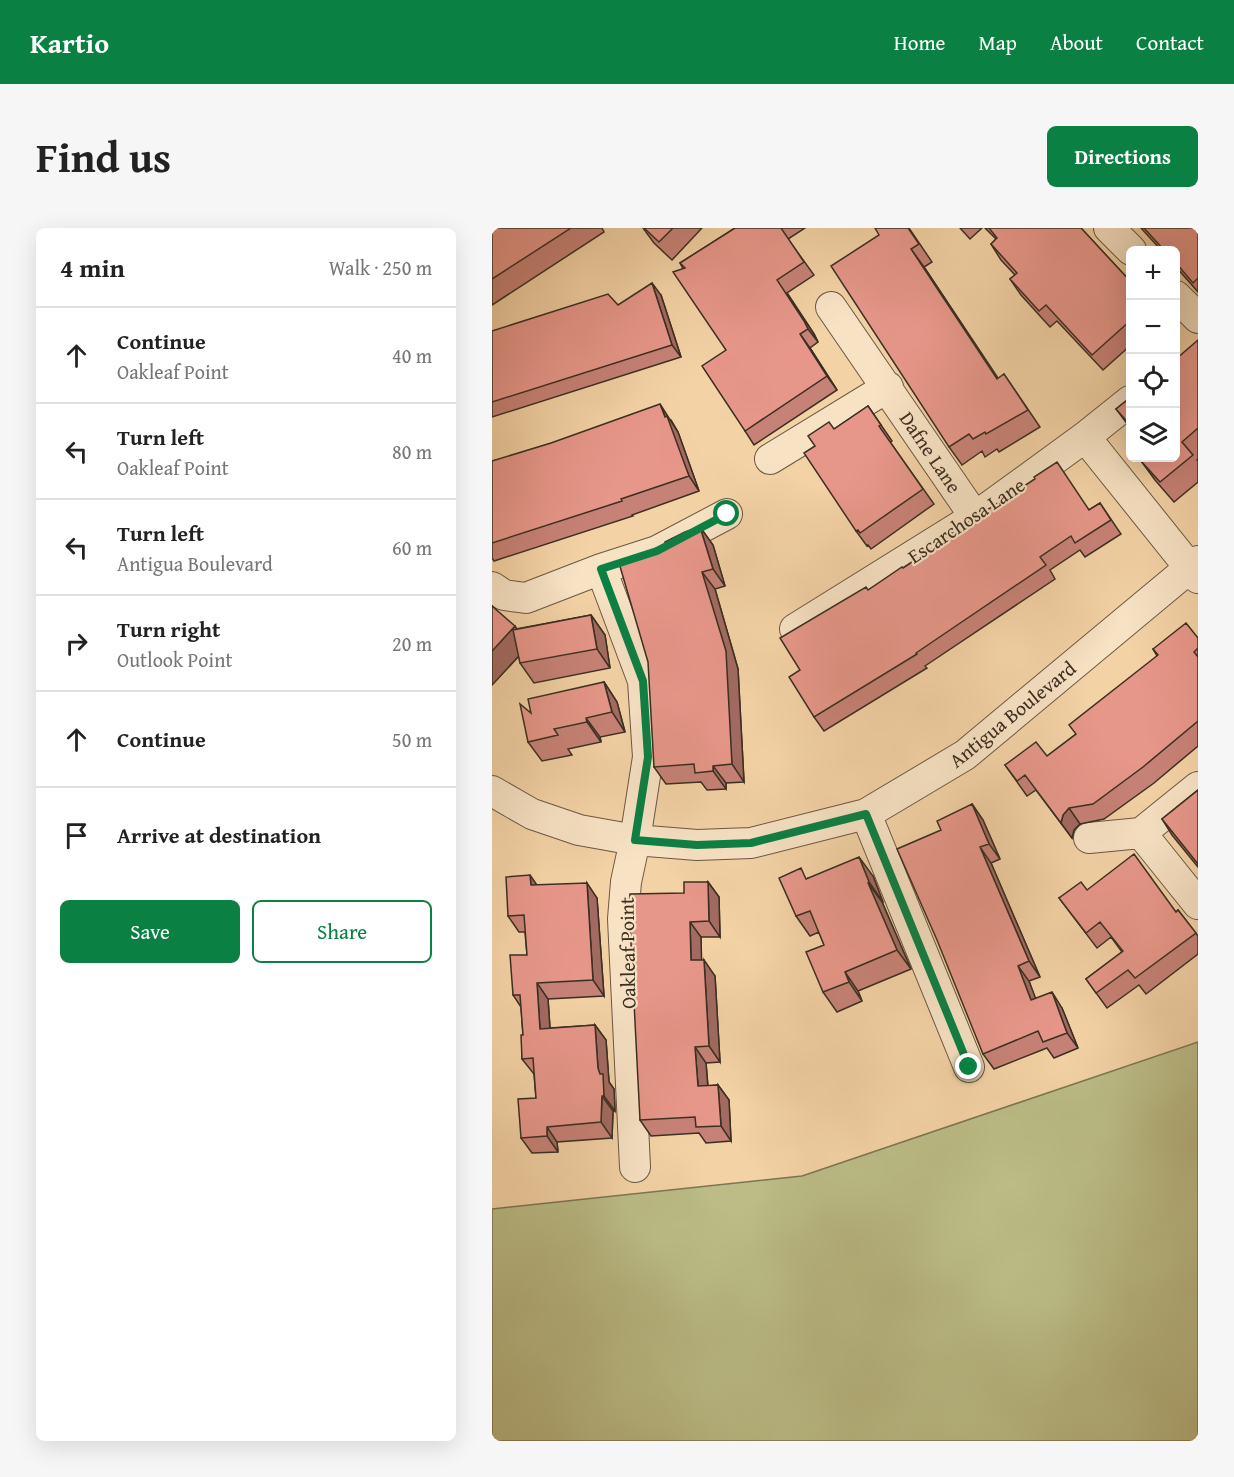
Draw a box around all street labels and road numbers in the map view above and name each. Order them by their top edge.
street label: Dafne Lane [893,405,969,499]
street label: Escarchosa Lane [902,470,1030,570]
street label: Antigua Boulevard [942,654,1082,774]
street label: Oakleaf Point [612,897,642,1009]

